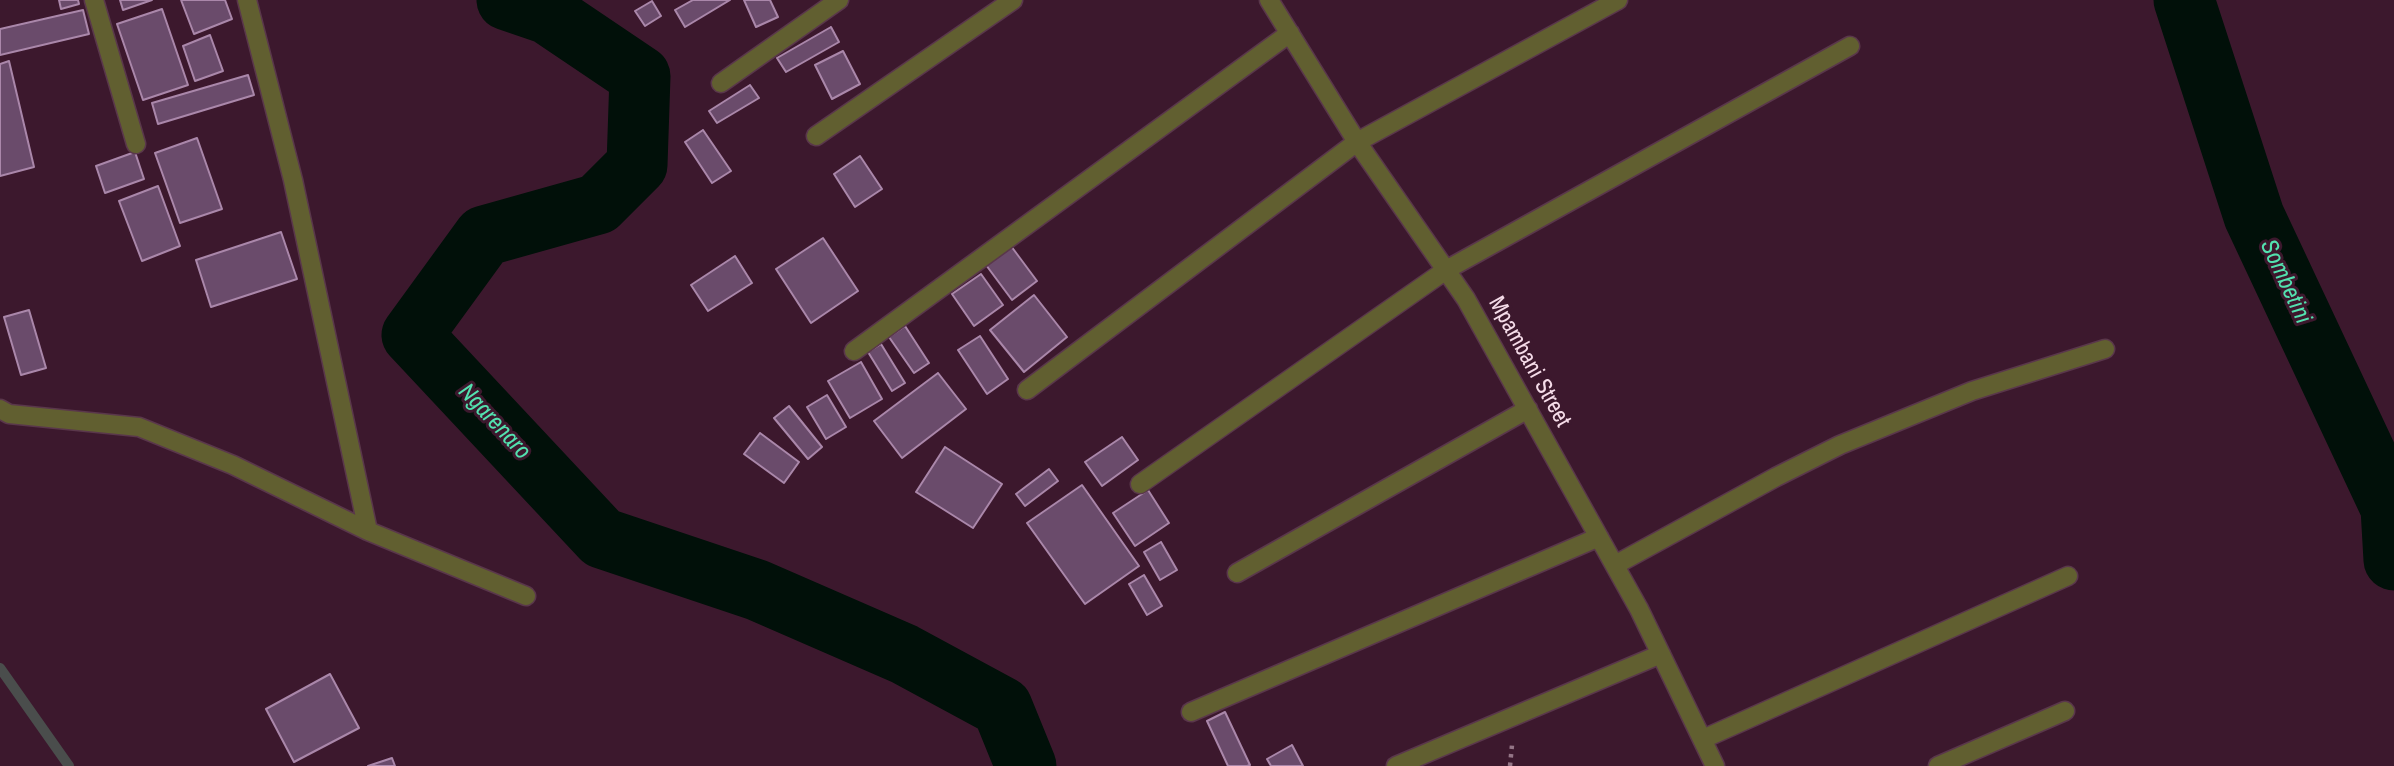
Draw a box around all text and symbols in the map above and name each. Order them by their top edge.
water label: Sombetini [2253,235,2317,329]
street label: Mpambani Street [1482,292,1576,432]
water label: Ngarenaro [452,378,536,466]

